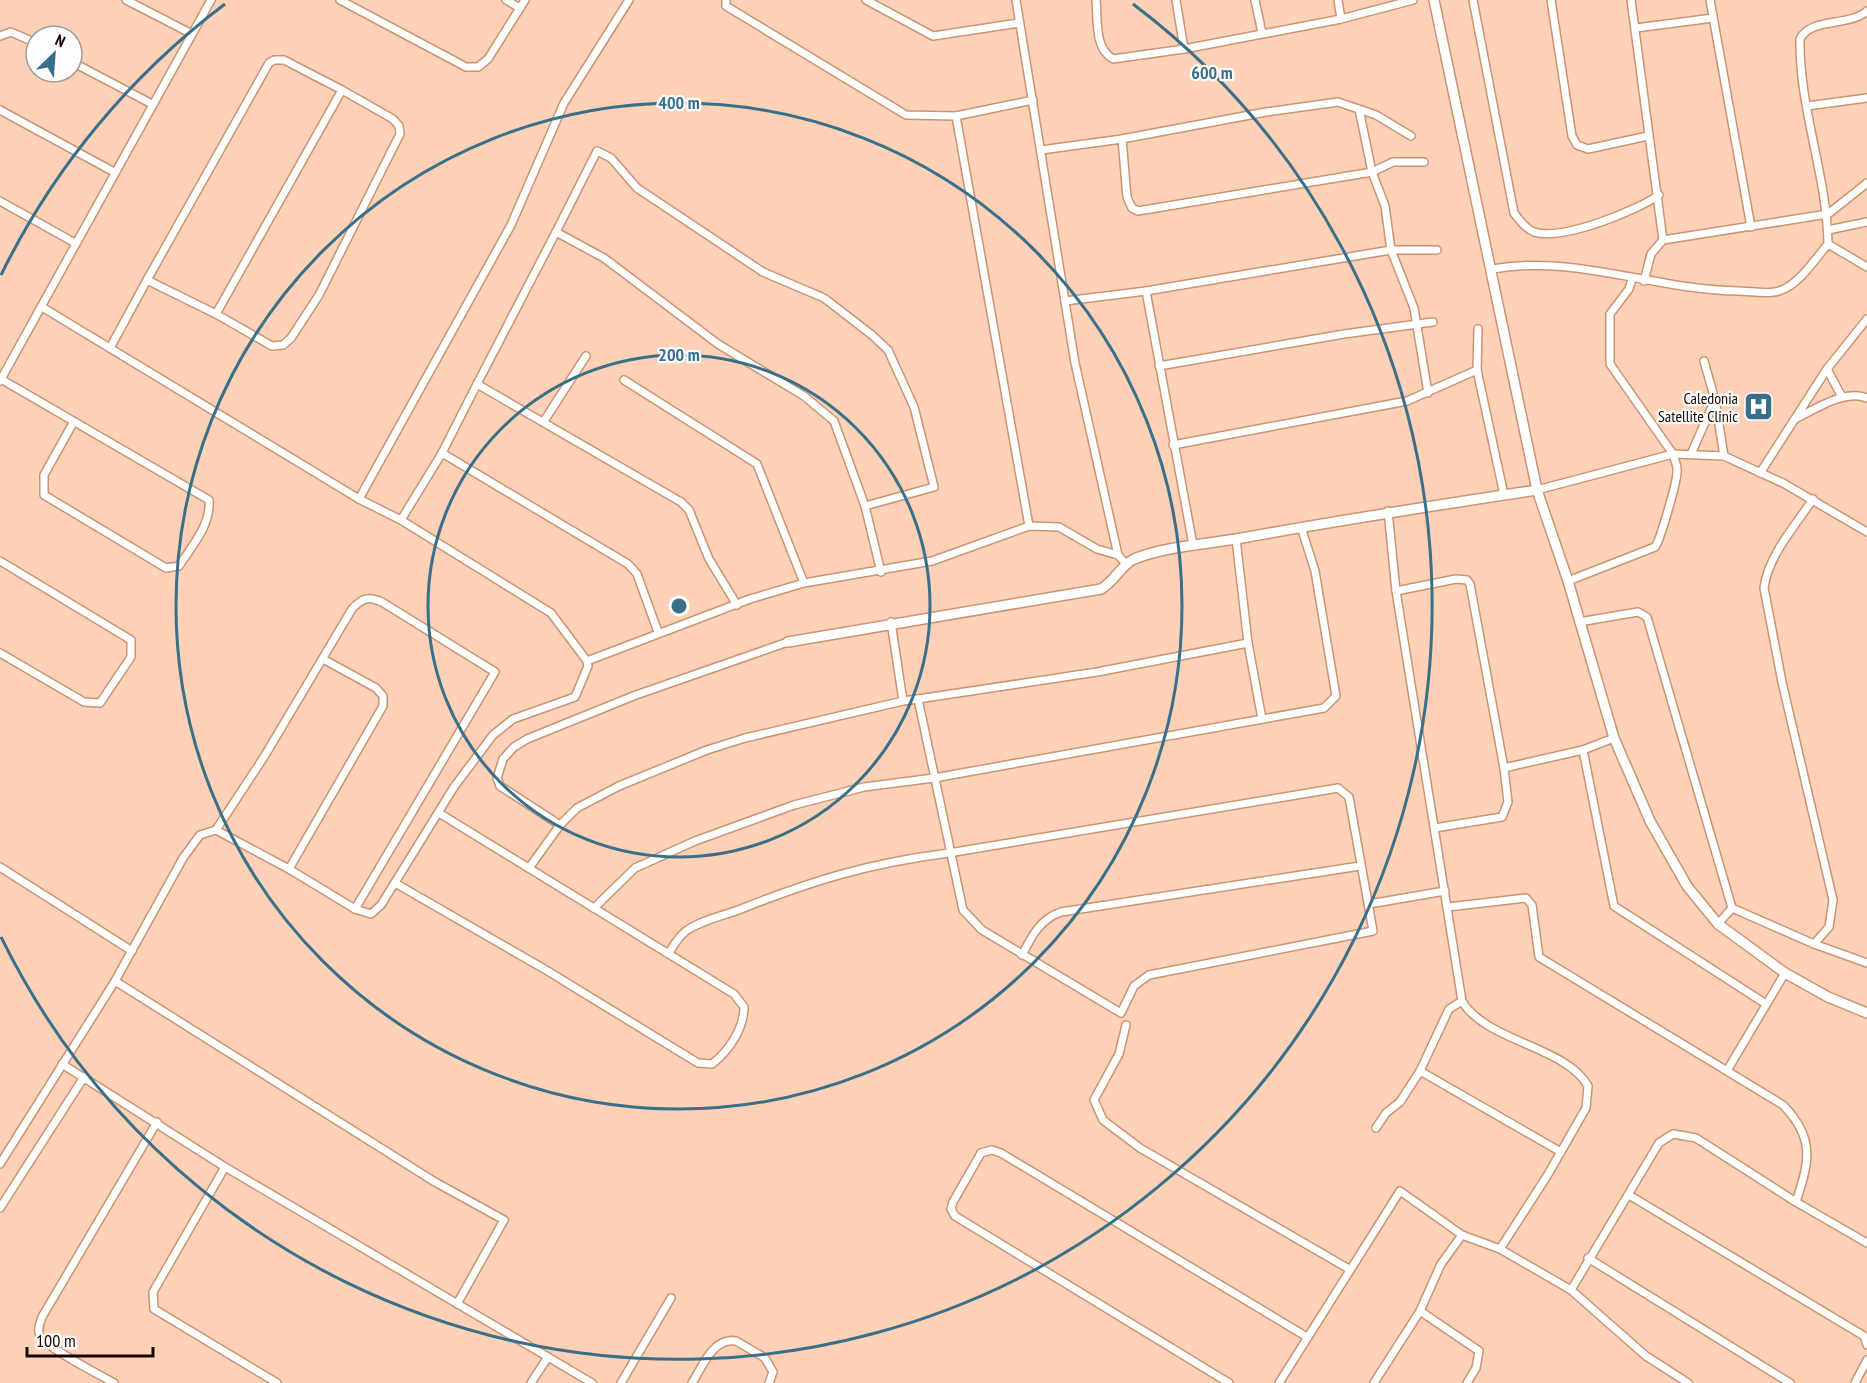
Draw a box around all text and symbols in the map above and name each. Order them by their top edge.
north arrow [24,24,84,84]
text: N [52,30,68,51]
text: 600 m [1191,61,1233,84]
text: 400 m [658,91,700,114]
text: 200 m [658,343,700,366]
place label: Caledonia Satellite Clinic [1658,388,1738,426]
hospital icon: Caledonia Satellite Clinic [1743,391,1775,423]
centre of rings [669,596,689,616]
scale bar [27,1320,153,1358]
text: 100 m [36,1329,76,1352]

